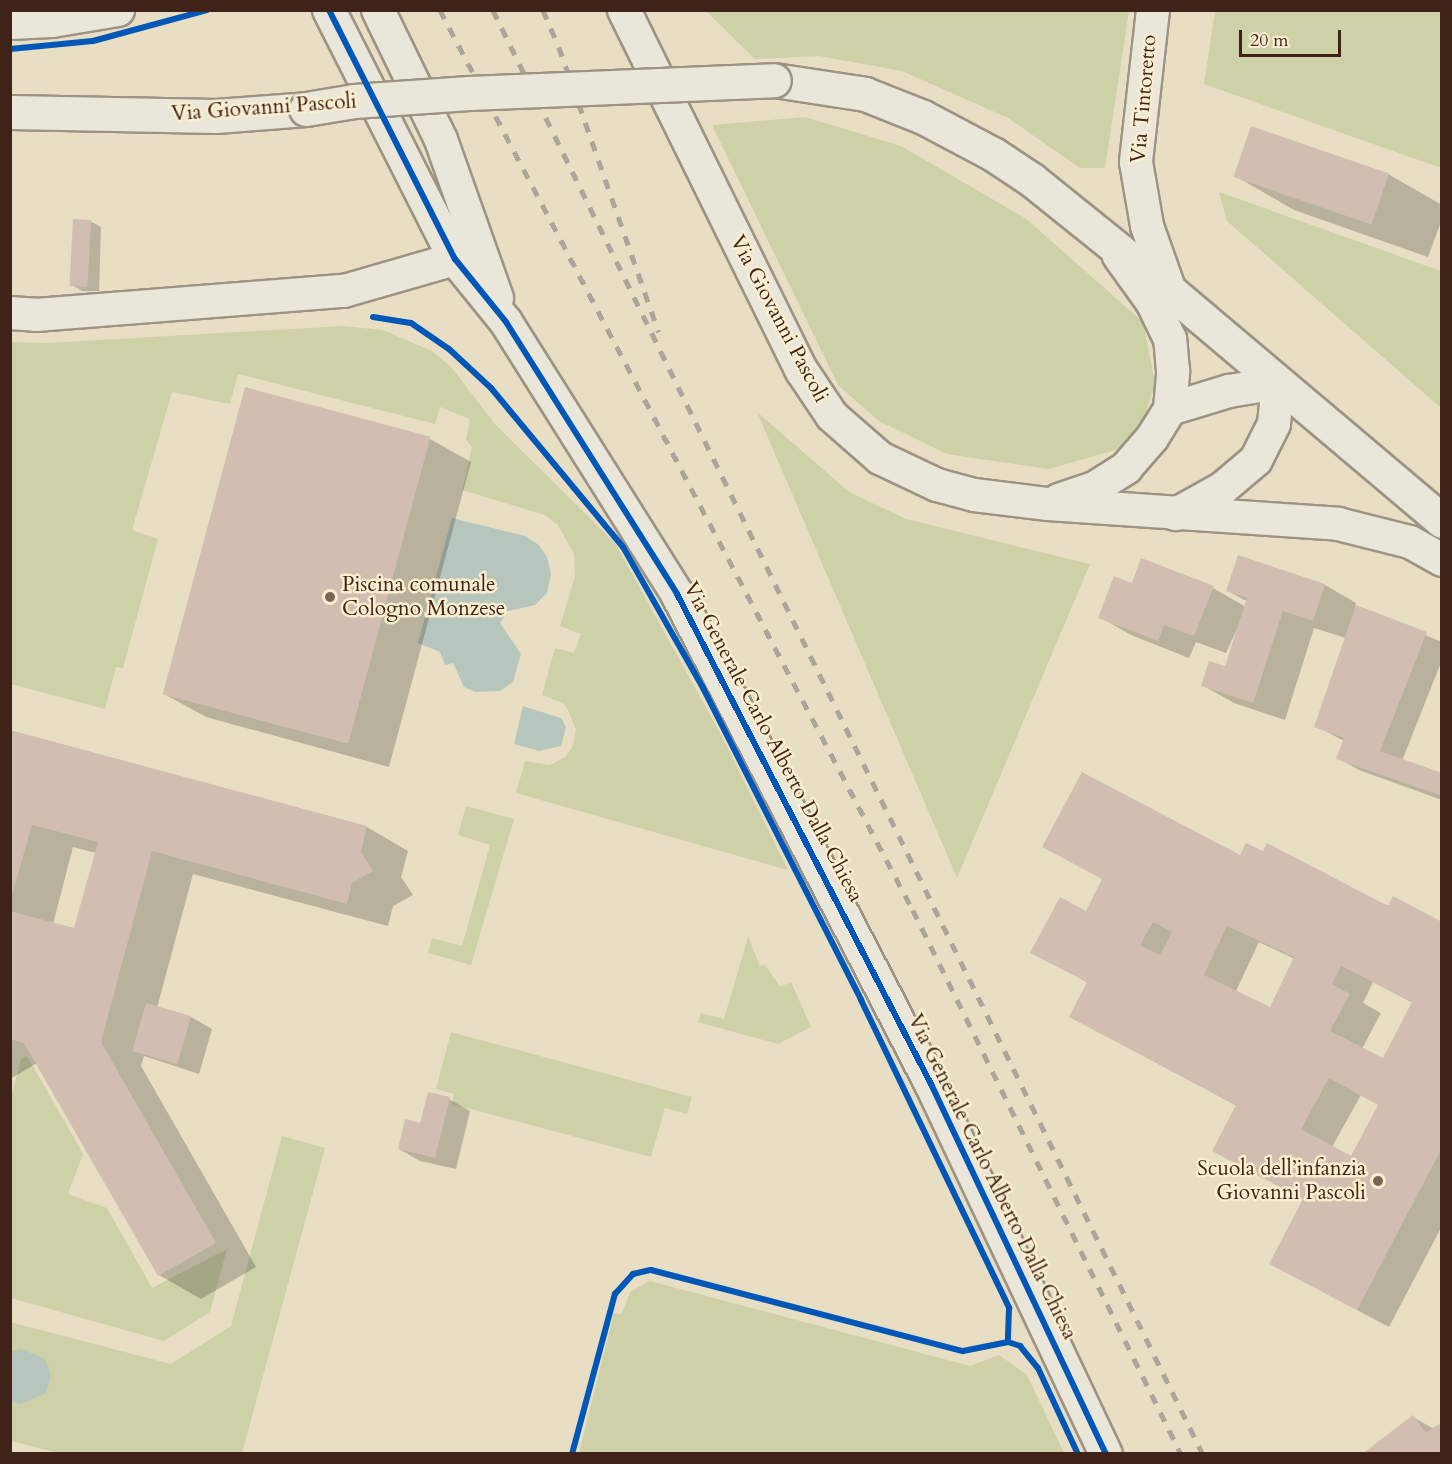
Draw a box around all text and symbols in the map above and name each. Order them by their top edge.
scale bar [1242,18,1344,56]
text: 20 m [1250,28,1289,53]
street label: Via Tintoretto [1126,34,1162,164]
street label: Via Giovanni Pascoli [170,89,358,127]
street label: Via Giovanni Pascoli [724,231,834,407]
place label: Piscina comunale Cologno Monzese [342,572,505,622]
street label: Via Generale Carlo Alberto Dalla Chiesa [678,578,868,906]
marker: Piscina comunale Cologno Monzese [323,590,337,604]
street label: Via Generale Carlo Alberto Dalla Chiesa [902,1010,1082,1344]
place label: Scuola dell’infanzia Giovanni Pascoli [1197,1156,1366,1206]
marker: Scuola dell’infanzia Giovanni Pascoli [1371,1174,1385,1188]

